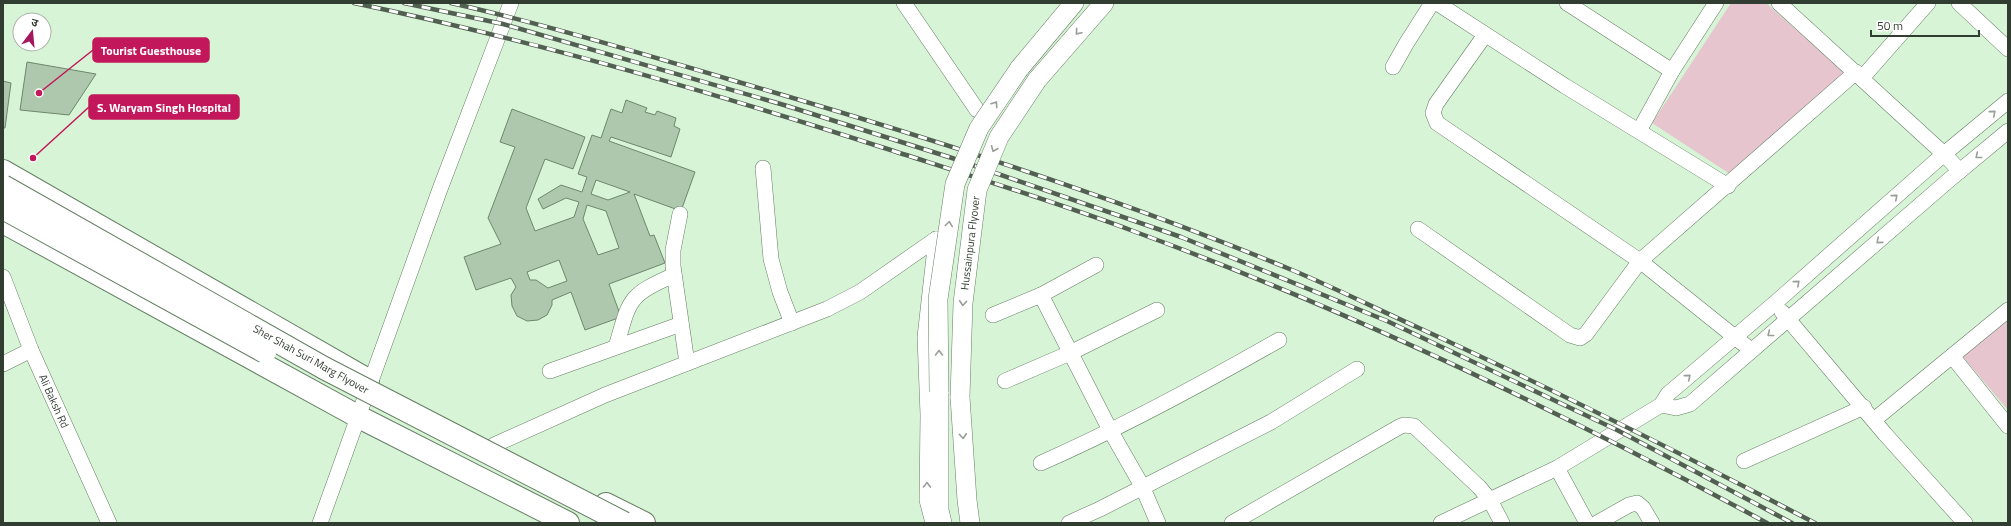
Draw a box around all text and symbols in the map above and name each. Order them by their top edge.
north arrow [12,12,52,52]
scale bar [1871,12,1979,38]
text: उ [29,14,41,31]
text: 50 m [1877,16,1903,35]
one-way arrow [1076,28,1083,35]
callout: Tourist Guesthouse [93,38,209,62]
text: Tourist Guesthouse [101,41,201,60]
callout: S. Waryam Singh Hospital [89,95,239,119]
text: S. Waryam Singh Hospital [97,98,231,117]
one-way arrow [990,102,997,109]
one-way arrow [1989,110,1996,117]
one-way arrow [991,145,999,153]
one-way arrow [1975,152,1982,159]
street label: Hussainpura Flyover [956,195,984,291]
one-way arrow [1890,195,1897,202]
one-way arrow [944,221,953,227]
one-way arrow [1876,236,1884,243]
one-way arrow [1793,281,1800,288]
one-way arrow [958,300,967,306]
street label: Sher Shah Suri Marg Flyover [250,320,372,398]
one-way arrow [1767,330,1774,337]
one-way arrow [935,350,943,356]
street label: Ali Baksh Rd [35,372,73,431]
one-way arrow [1683,374,1690,381]
one-way arrow [958,433,967,439]
one-way arrow [923,482,931,488]

